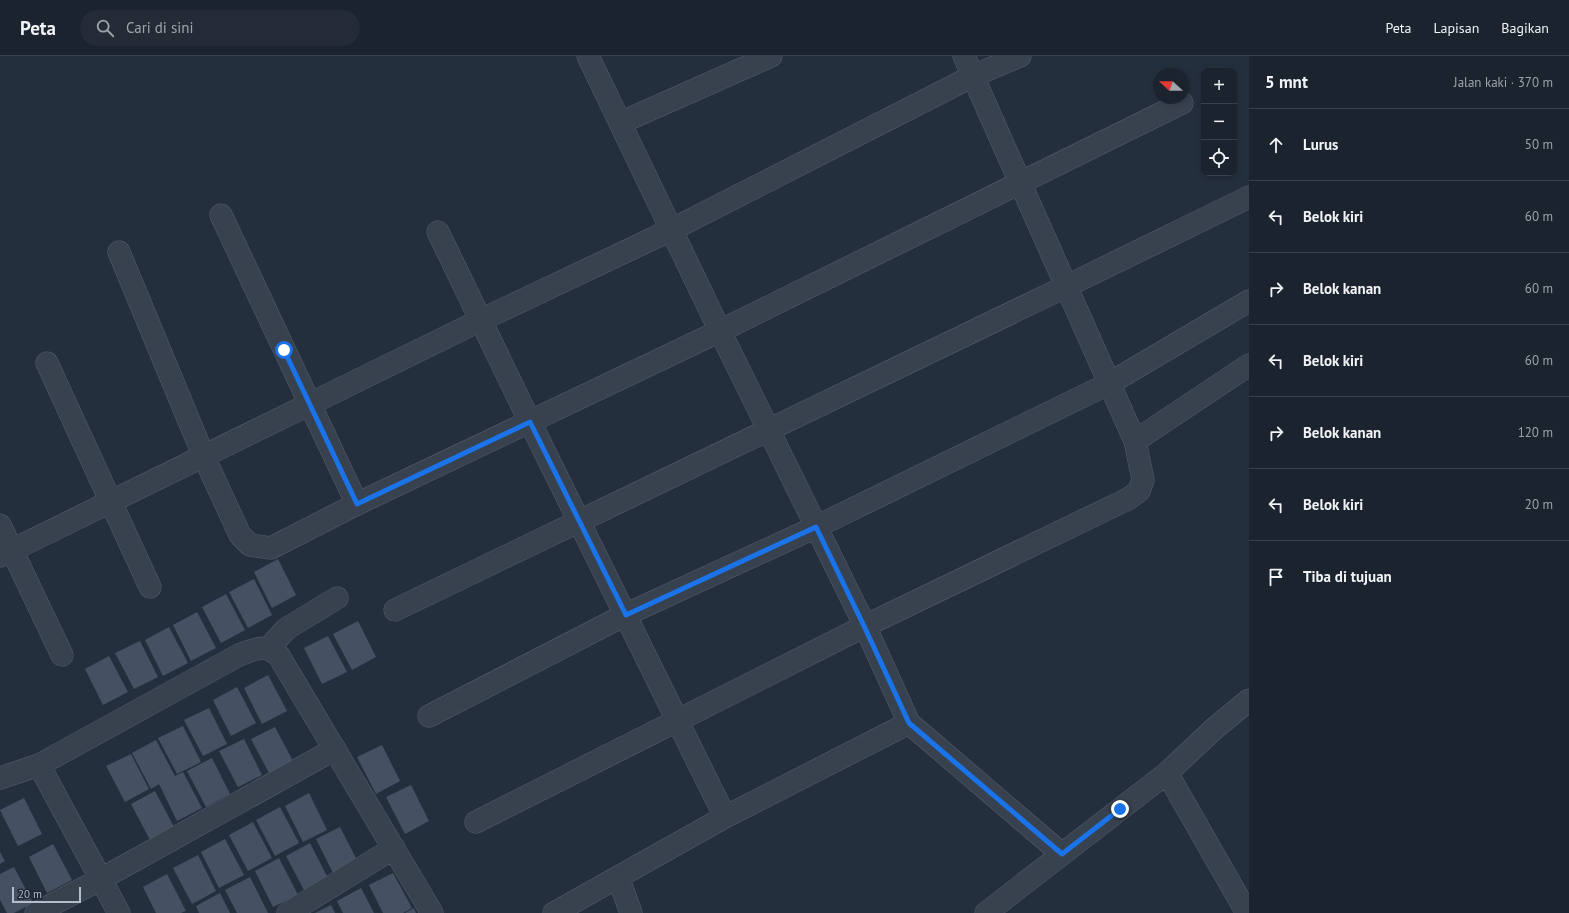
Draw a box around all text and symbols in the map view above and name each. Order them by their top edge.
search box [80,10,360,46]
text: Peta [20,16,56,40]
icon: search [94,17,116,39]
text: Cari di sini [126,18,193,37]
text: Peta [1385,19,1412,37]
text: Lapisan [1434,19,1479,37]
text: Bagikan [1501,19,1549,37]
north arrow [1153,68,1189,104]
map controls [1201,68,1237,176]
button: + [1201,68,1237,104]
text: 5 mnt [1265,71,1308,93]
text: Jalan kaki · 370 m [1454,74,1553,91]
button: − [1201,104,1237,140]
icon: ahead [1265,134,1287,156]
text: Lurus [1303,135,1338,154]
text: 50 m [1525,136,1553,153]
button: locate [1201,140,1237,176]
icon: left [1265,206,1287,228]
text: Belok kiri [1303,207,1363,226]
text: 60 m [1525,208,1553,225]
icon: right [1265,278,1287,300]
text: Belok kanan [1303,279,1381,298]
text: 60 m [1525,280,1553,297]
route start [275,341,293,359]
icon: left [1265,350,1287,372]
text: Belok kiri [1303,351,1363,370]
text: 60 m [1525,352,1553,369]
icon: right [1265,422,1287,444]
text: Belok kanan [1303,423,1381,442]
text: 120 m [1518,424,1553,441]
icon: left [1265,494,1287,516]
text: Belok kiri [1303,495,1363,514]
text: 20 m [1525,496,1553,513]
icon: arrive [1265,566,1287,588]
text: Tiba di tujuan [1303,567,1392,586]
route end [1111,800,1129,818]
scale bar [12,885,81,904]
text: 20 m [18,887,42,901]

